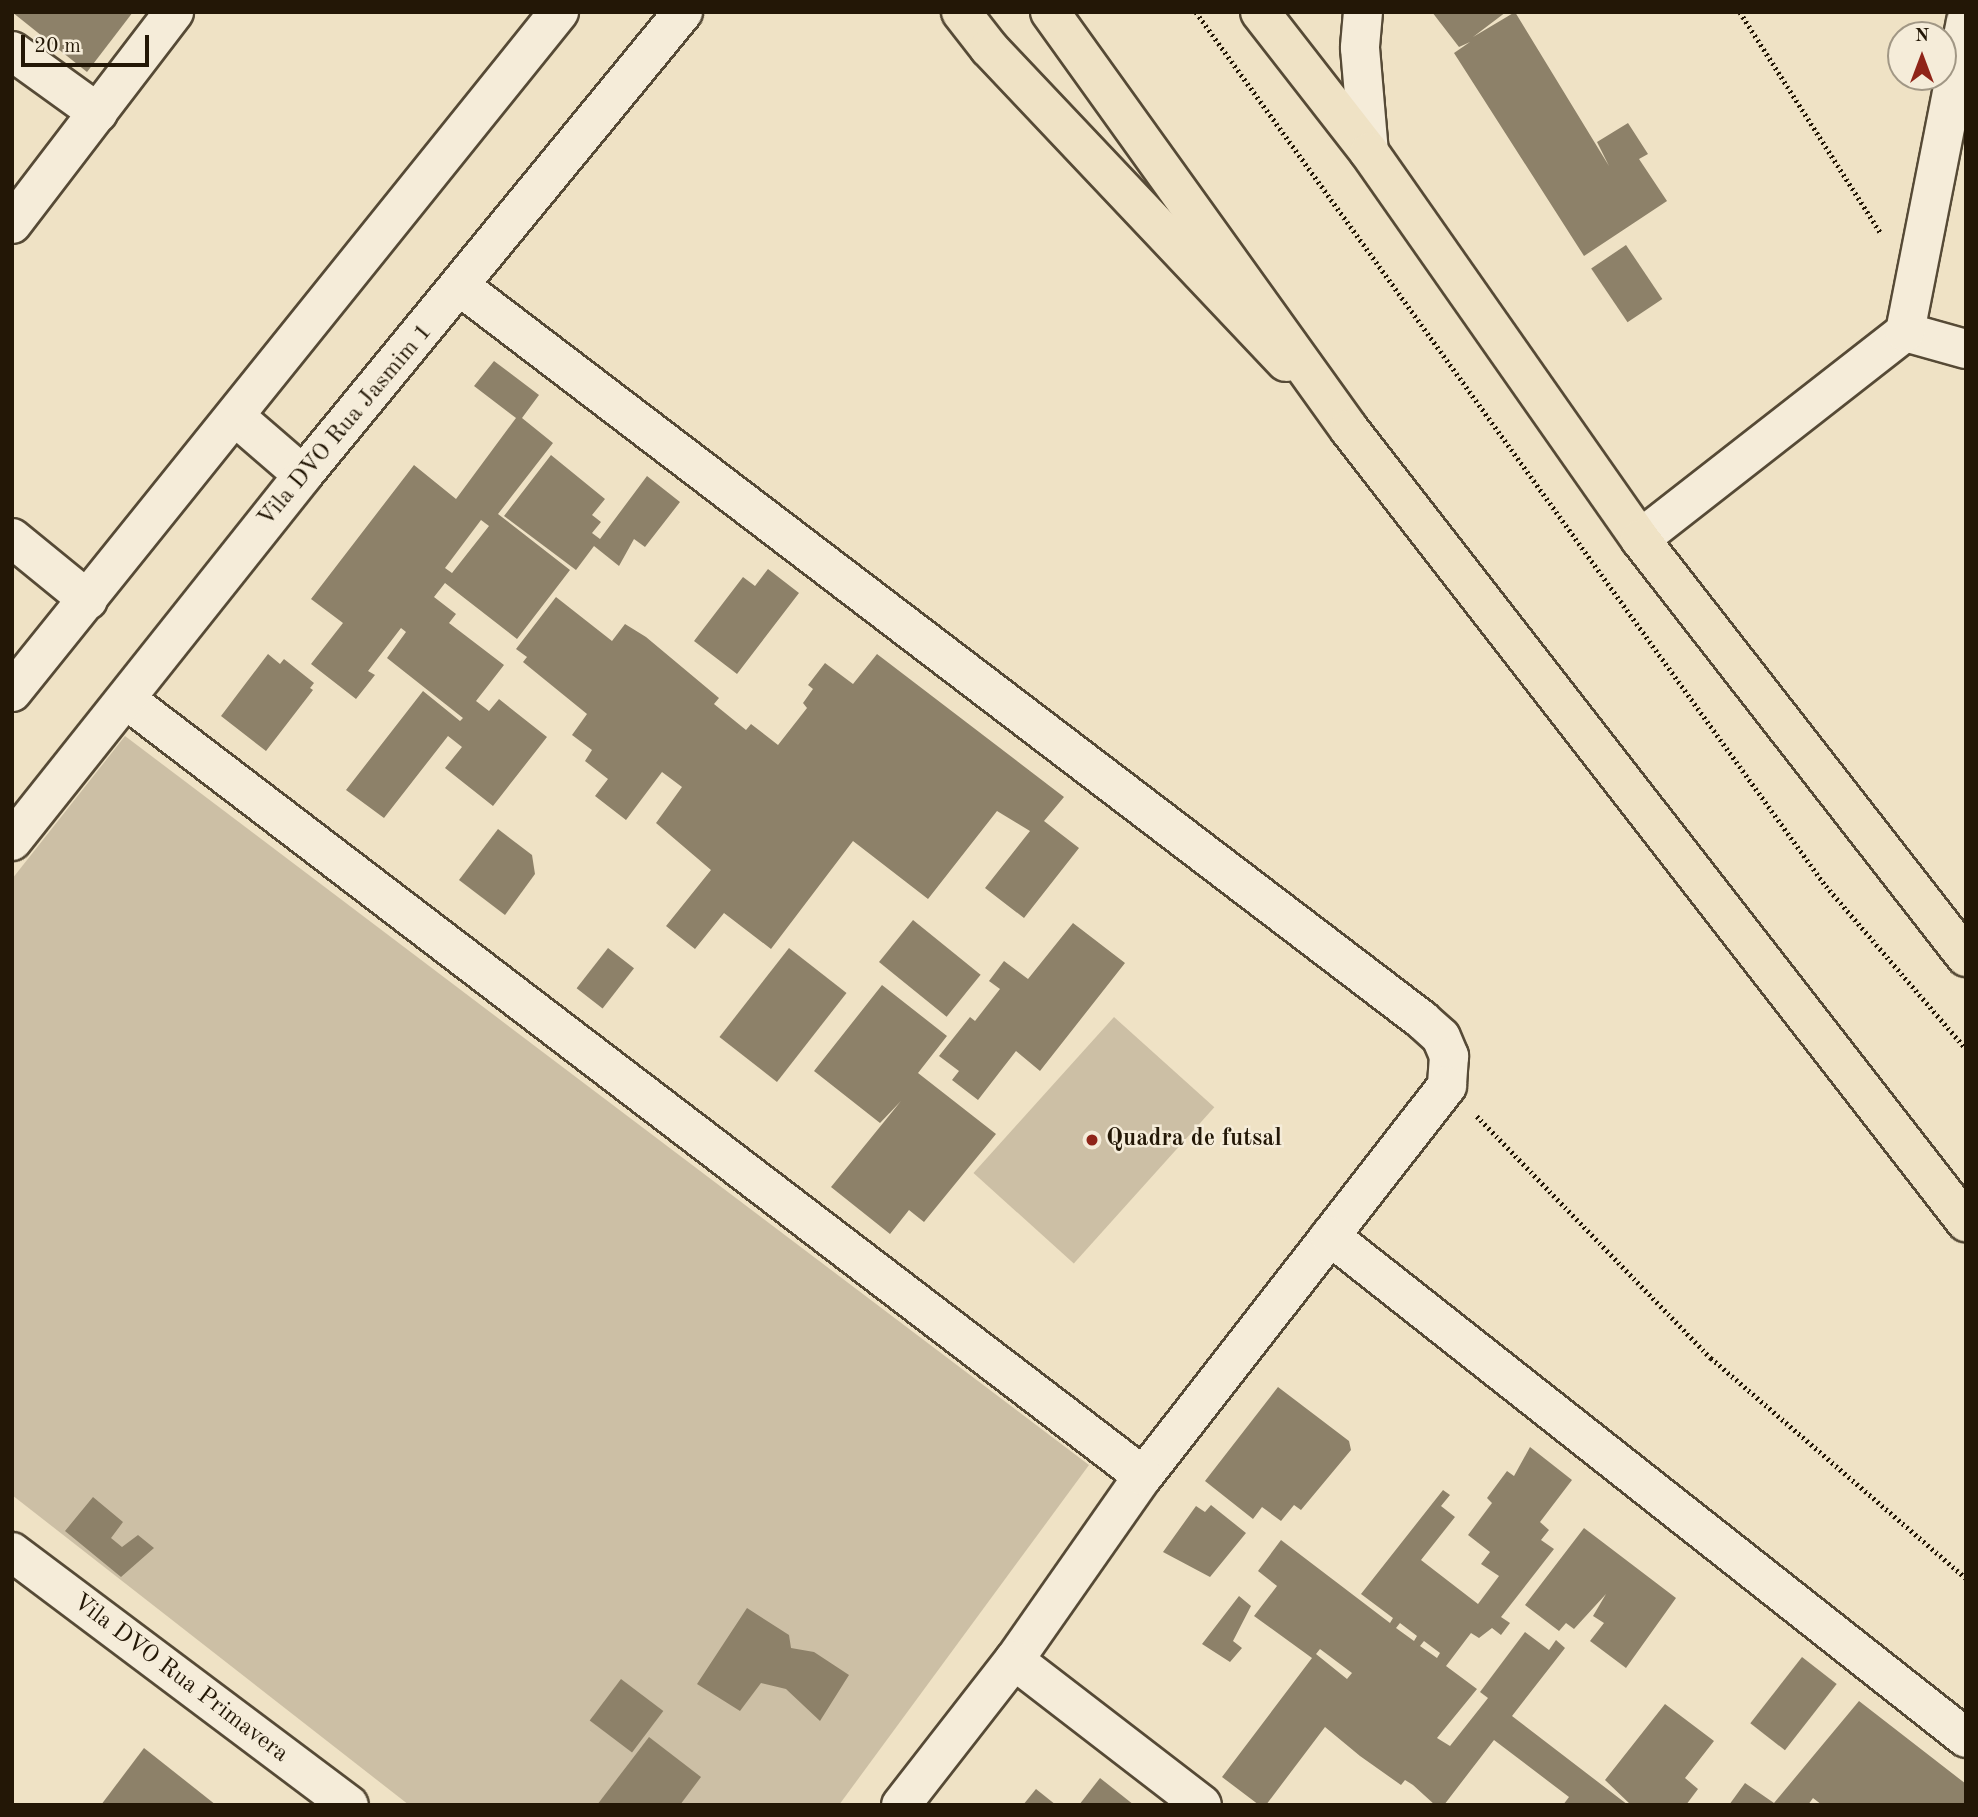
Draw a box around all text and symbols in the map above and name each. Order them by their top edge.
scale bar [24,21,152,65]
north arrow [1887,21,1957,91]
text: N [1915,27,1929,46]
text: 20 m [34,36,81,57]
street label: Vila DVO Rua Jasmim 1 [253,319,439,533]
place label: Quadra de futsal [1106,1126,1282,1154]
marker: Quadra de futsal [1084,1132,1100,1148]
street label: Vila DVO Rua Primavera [66,1588,294,1770]

